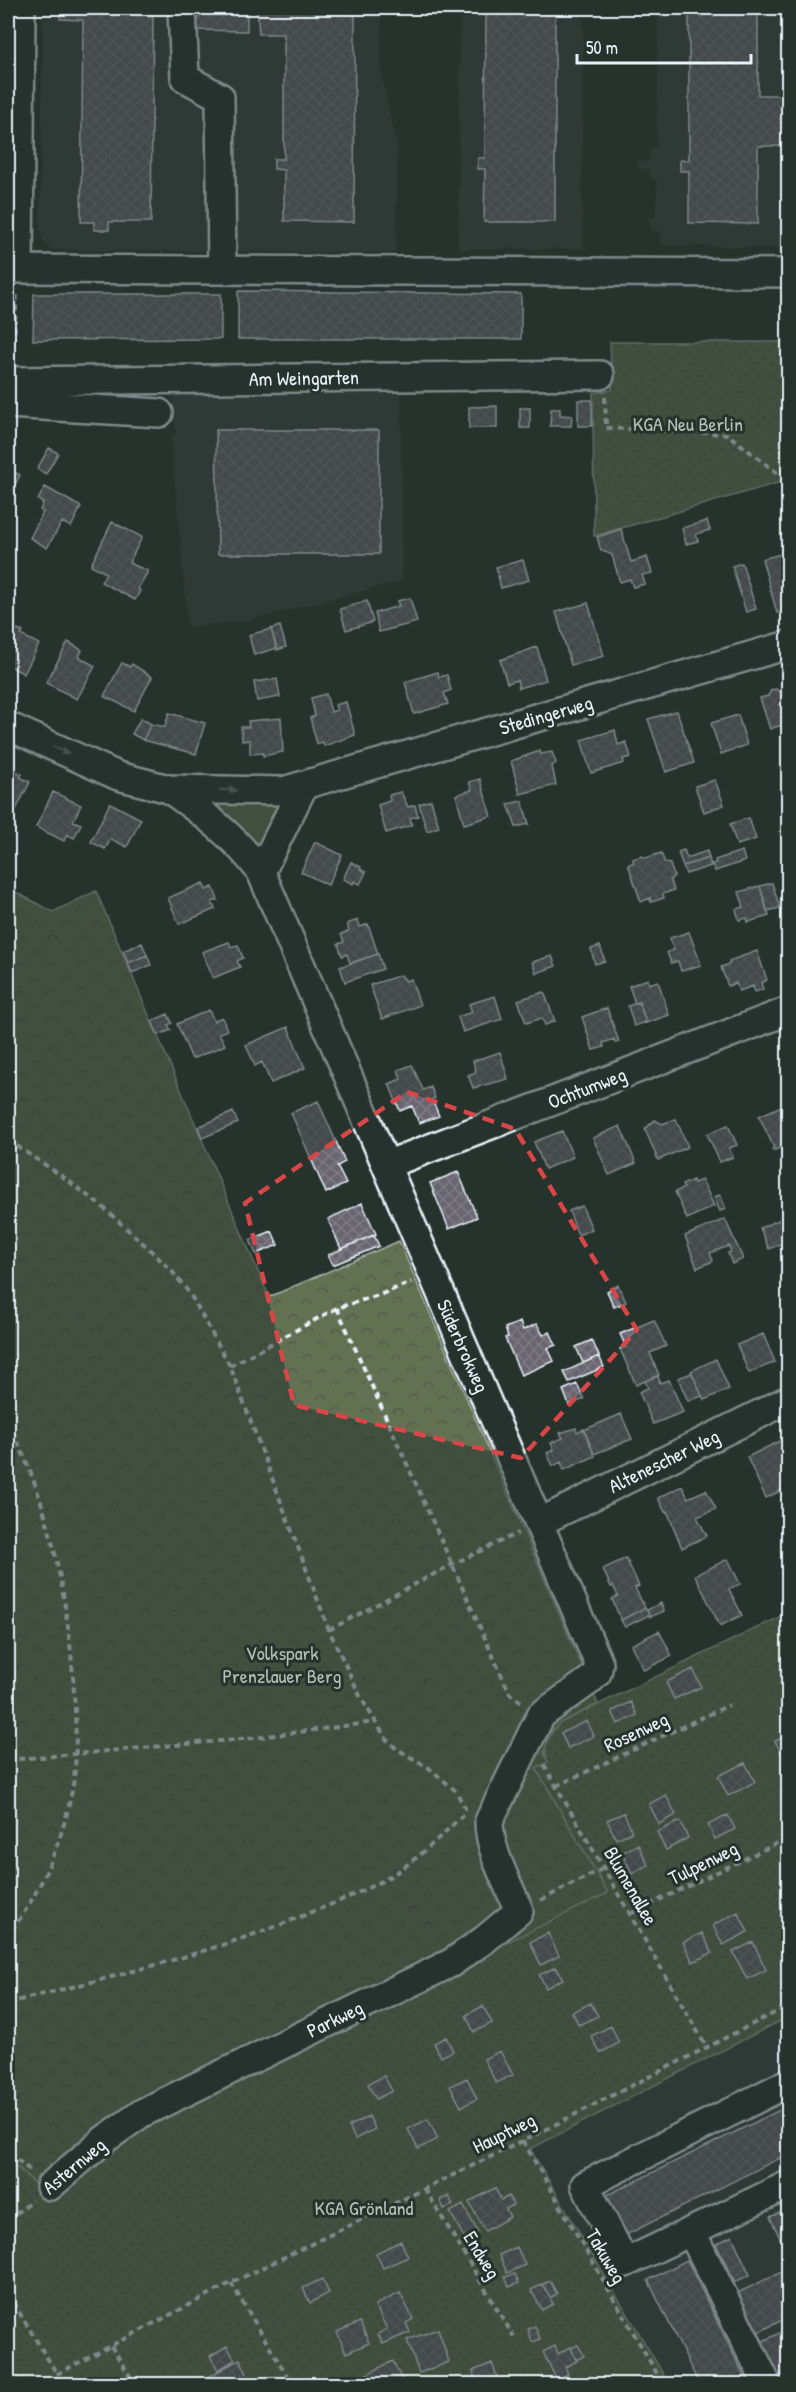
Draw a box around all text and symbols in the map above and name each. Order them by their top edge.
scale bar [577,27,751,65]
text: 50 m [586,35,618,60]
street label: Am Weingarten [249,363,359,392]
park label: KGA Neu Berlin [633,410,743,437]
street label: Stedingerweg [496,688,596,741]
one-way arrow [52,745,70,755]
one-way arrow [218,785,237,795]
street label: Ochtumweg [544,1060,630,1115]
street label: Süderbrokweg [431,1295,496,1397]
street label: Altenescher Weg [604,1422,724,1499]
park label: Volkspark Prenzlauer Berg [223,1639,342,1689]
street label: Rosenweg [599,1705,672,1758]
street label: Tulpenweg [663,1834,742,1891]
street label: Blumenallee [598,1842,665,1930]
street label: Parkweg [302,1993,368,2044]
street label: Hauptweg [468,2106,540,2159]
street label: Asternweg [36,2131,111,2200]
park label: KGA Grönland [315,2194,414,2221]
street label: Takuweg [580,2223,633,2288]
street label: Endweg [458,2226,507,2284]

